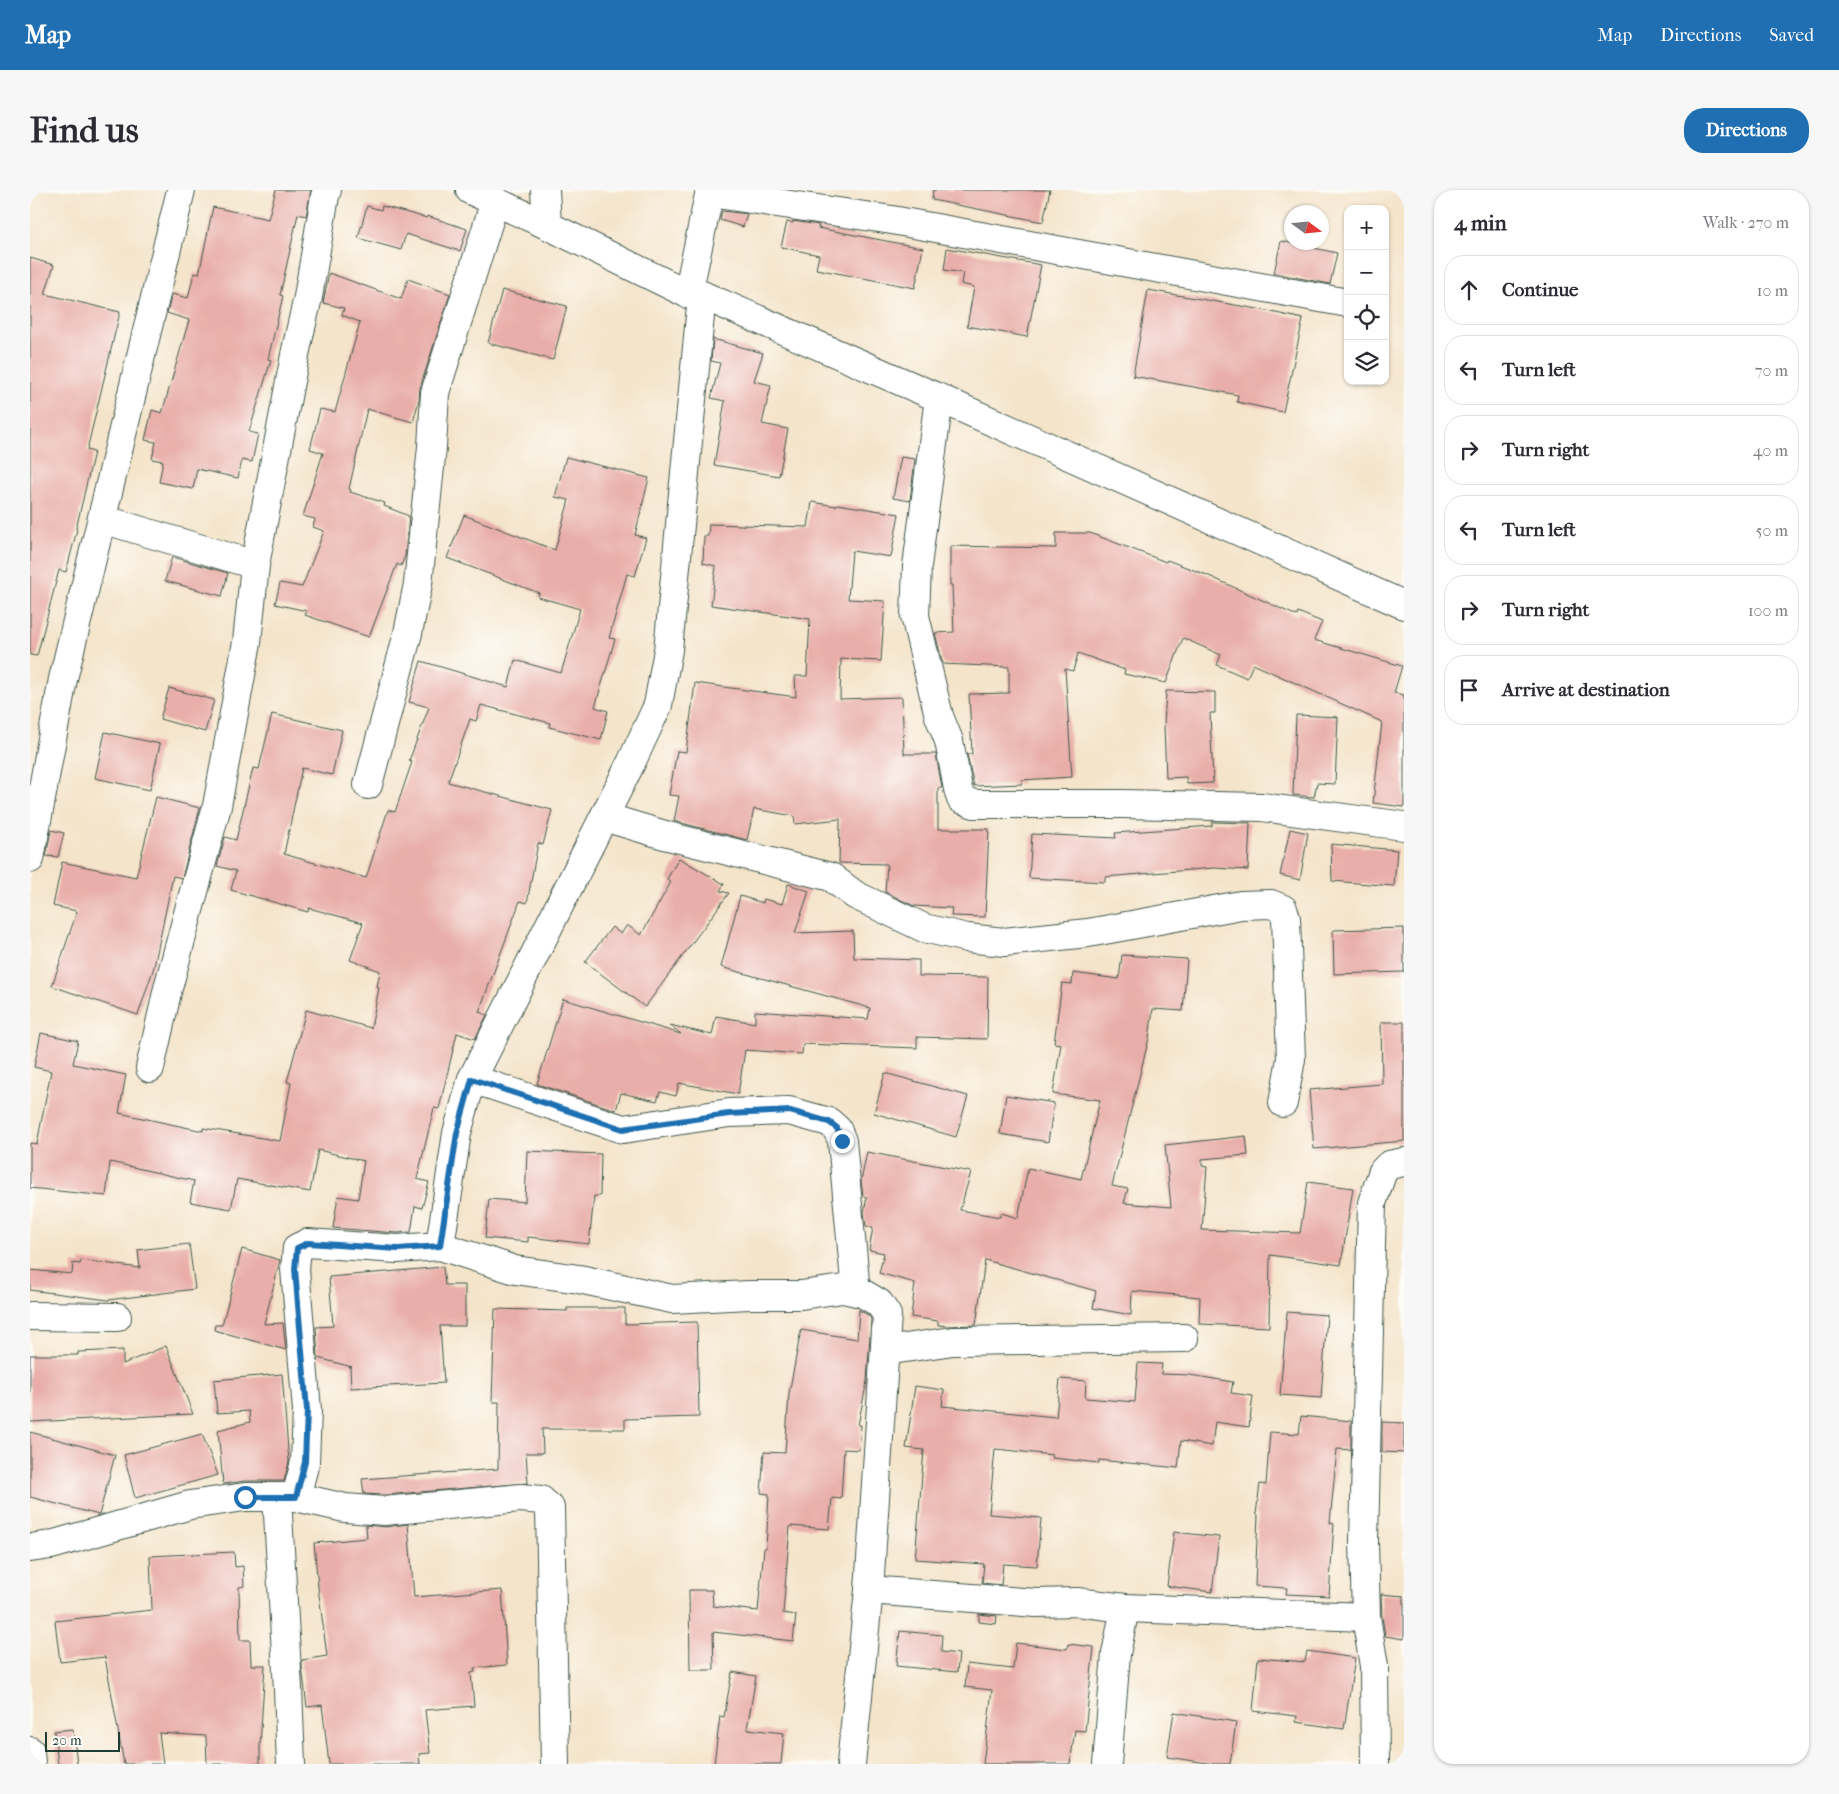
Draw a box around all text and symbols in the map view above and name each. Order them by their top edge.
text: Map [25,21,71,49]
text: Map [1598,25,1632,46]
text: Directions [1660,25,1741,46]
text: Saved [1769,25,1814,46]
button: Directions [1684,108,1809,153]
text: Find us [30,110,139,151]
north arrow [1284,205,1329,250]
map controls [1344,205,1389,385]
button: + [1344,205,1389,250]
text: 4 min [1454,211,1507,235]
text: Walk · 270 m [1703,213,1789,232]
button: − [1344,250,1389,295]
icon: ahead [1455,276,1483,304]
text: Continue [1502,279,1578,301]
text: 10 m [1757,281,1788,300]
button: locate [1344,295,1389,340]
button: layers [1344,340,1389,385]
icon: left [1455,356,1483,384]
text: Turn left [1502,359,1576,381]
text: 70 m [1755,361,1788,380]
icon: right [1455,436,1483,464]
text: Turn right [1502,439,1589,461]
text: 40 m [1753,441,1788,460]
icon: left [1455,516,1483,544]
text: Turn left [1502,519,1576,541]
text: 50 m [1756,521,1788,540]
icon: right [1455,596,1483,624]
text: Turn right [1502,599,1589,621]
text: 100 m [1748,601,1788,620]
icon: arrive [1455,676,1483,704]
text: Arrive at destination [1502,679,1670,701]
route end [831,1130,854,1153]
route start [234,1486,257,1509]
scale bar [45,1729,120,1752]
text: 20 m [52,1732,82,1749]

